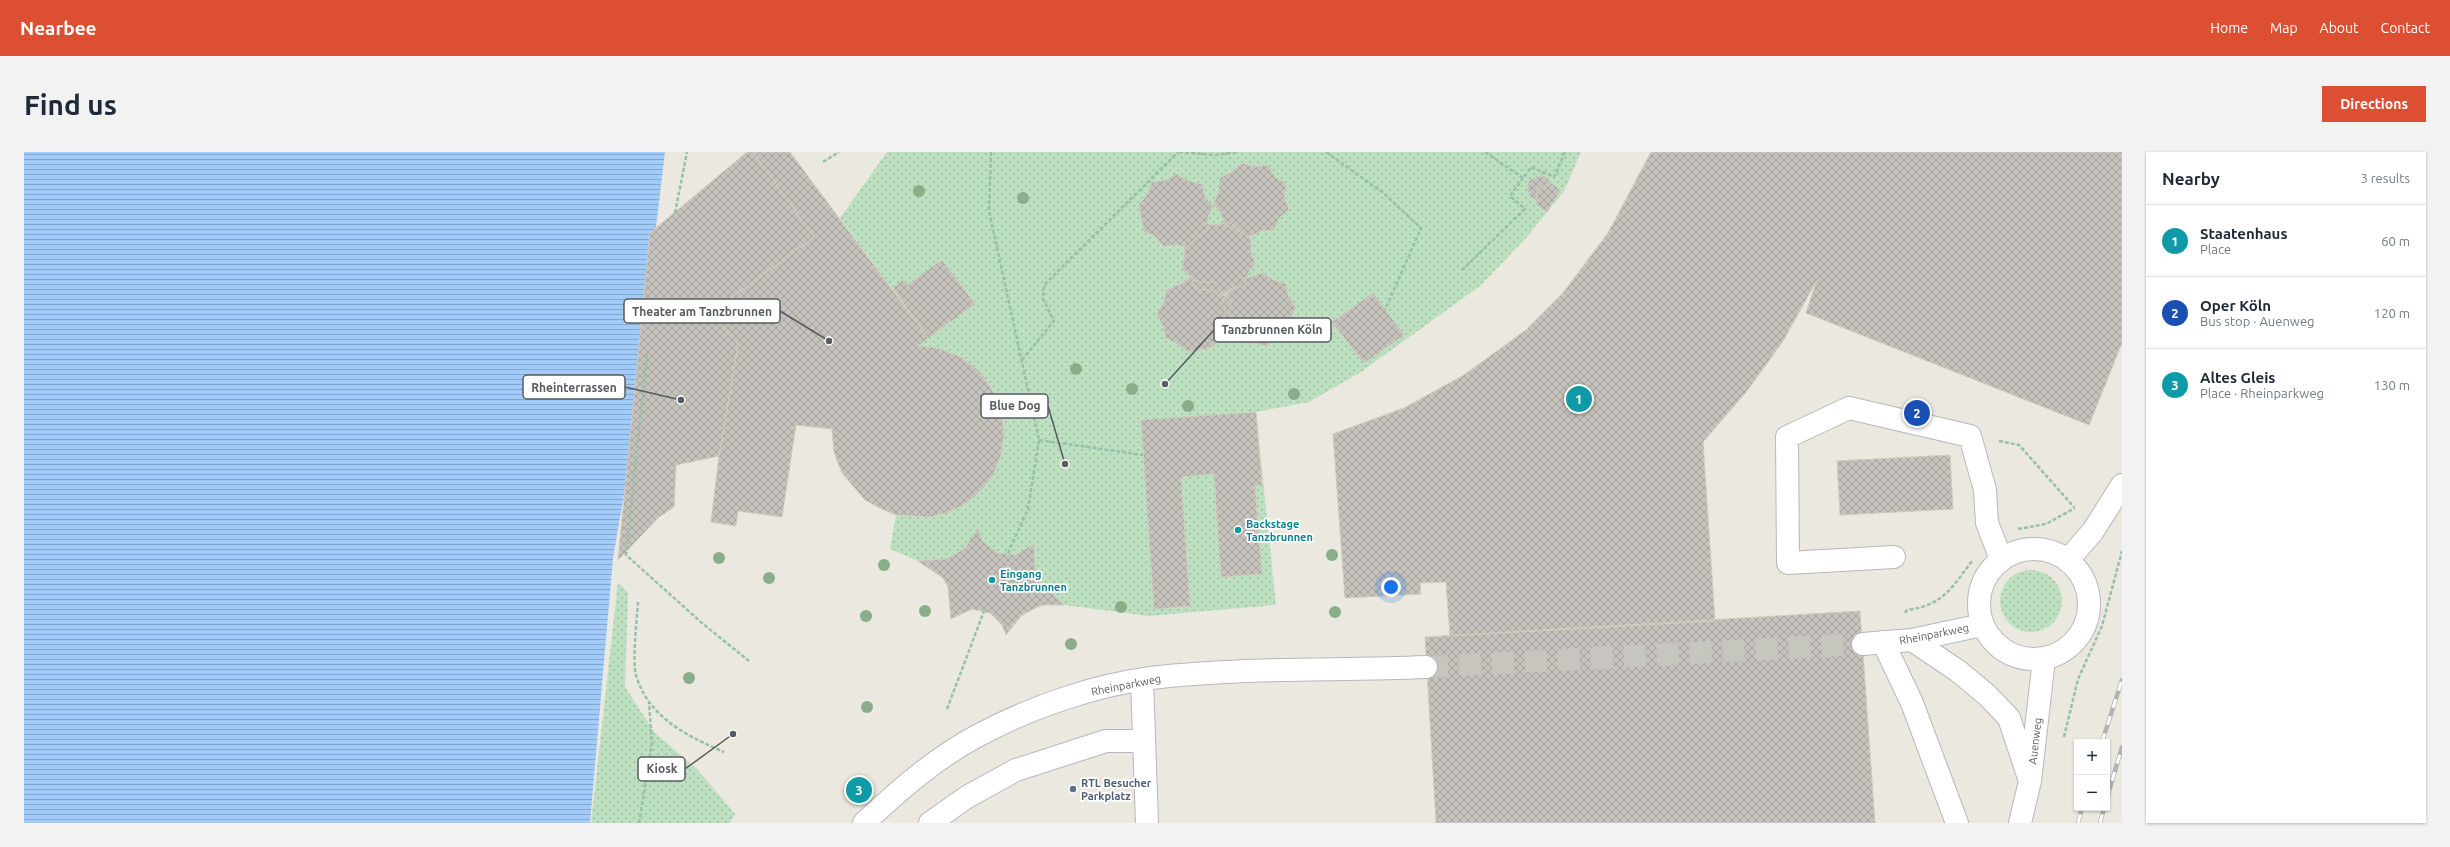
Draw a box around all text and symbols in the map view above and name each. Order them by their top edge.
text: Nearbee [20,17,97,39]
text: Home [2210,20,2248,36]
text: Map [2270,20,2298,36]
text: About [2320,20,2359,36]
text: Contact [2381,20,2430,36]
button: Directions [2322,86,2426,122]
text: Find us [24,89,117,120]
text: Nearby [2162,169,2220,188]
text: 3 results [2360,171,2410,185]
text: Staatenhaus [2200,225,2287,242]
text: 1 [2171,234,2179,248]
text: 60 m [2381,234,2410,248]
text: Place [2200,242,2231,256]
text: Oper Köln [2200,297,2271,314]
callout: Theater am Tanzbrunnen [624,299,780,323]
text: Theater am Tanzbrunnen [632,305,772,318]
text: 2 [2171,306,2179,320]
text: 120 m [2374,306,2410,320]
text: Bus stop · Auenweg [2200,314,2315,328]
callout: Tanzbrunnen Köln [1214,318,1331,342]
text: Tanzbrunnen Köln [1221,323,1323,336]
text: Altes Gleis [2200,369,2275,386]
callout: Rheinterrassen [523,375,625,399]
text: 3 [2171,378,2179,392]
text: 130 m [2374,378,2410,392]
text: Rheinterrassen [531,381,617,394]
pin: 1 [1566,384,1592,414]
text: Place · Rheinparkweg [2200,386,2324,400]
callout: Blue Dog [981,394,1048,418]
pin: 2 [1904,398,1930,428]
text: Blue Dog [989,399,1041,412]
place label: Backstage Tanzbrunnen [1246,518,1313,543]
marker: Backstage Tanzbrunnen [1233,525,1243,535]
place label: Eingang Tanzbrunnen [1000,568,1067,593]
marker: Eingang Tanzbrunnen [987,575,997,585]
your location [1381,577,1401,597]
street label: Rheinparkweg [1898,621,1970,647]
street label: Rheinparkweg [1090,672,1162,698]
street label: Auenweg [2026,717,2044,765]
map controls [2074,739,2110,811]
button: + [2074,739,2110,775]
callout: Kiosk [638,757,685,781]
text: Kiosk [646,762,678,775]
pin: 3 [846,775,872,805]
button: − [2074,775,2110,811]
place label: RTL Besucher Parkplatz [1081,777,1152,802]
marker: RTL Besucher Parkplatz [1068,784,1078,794]

